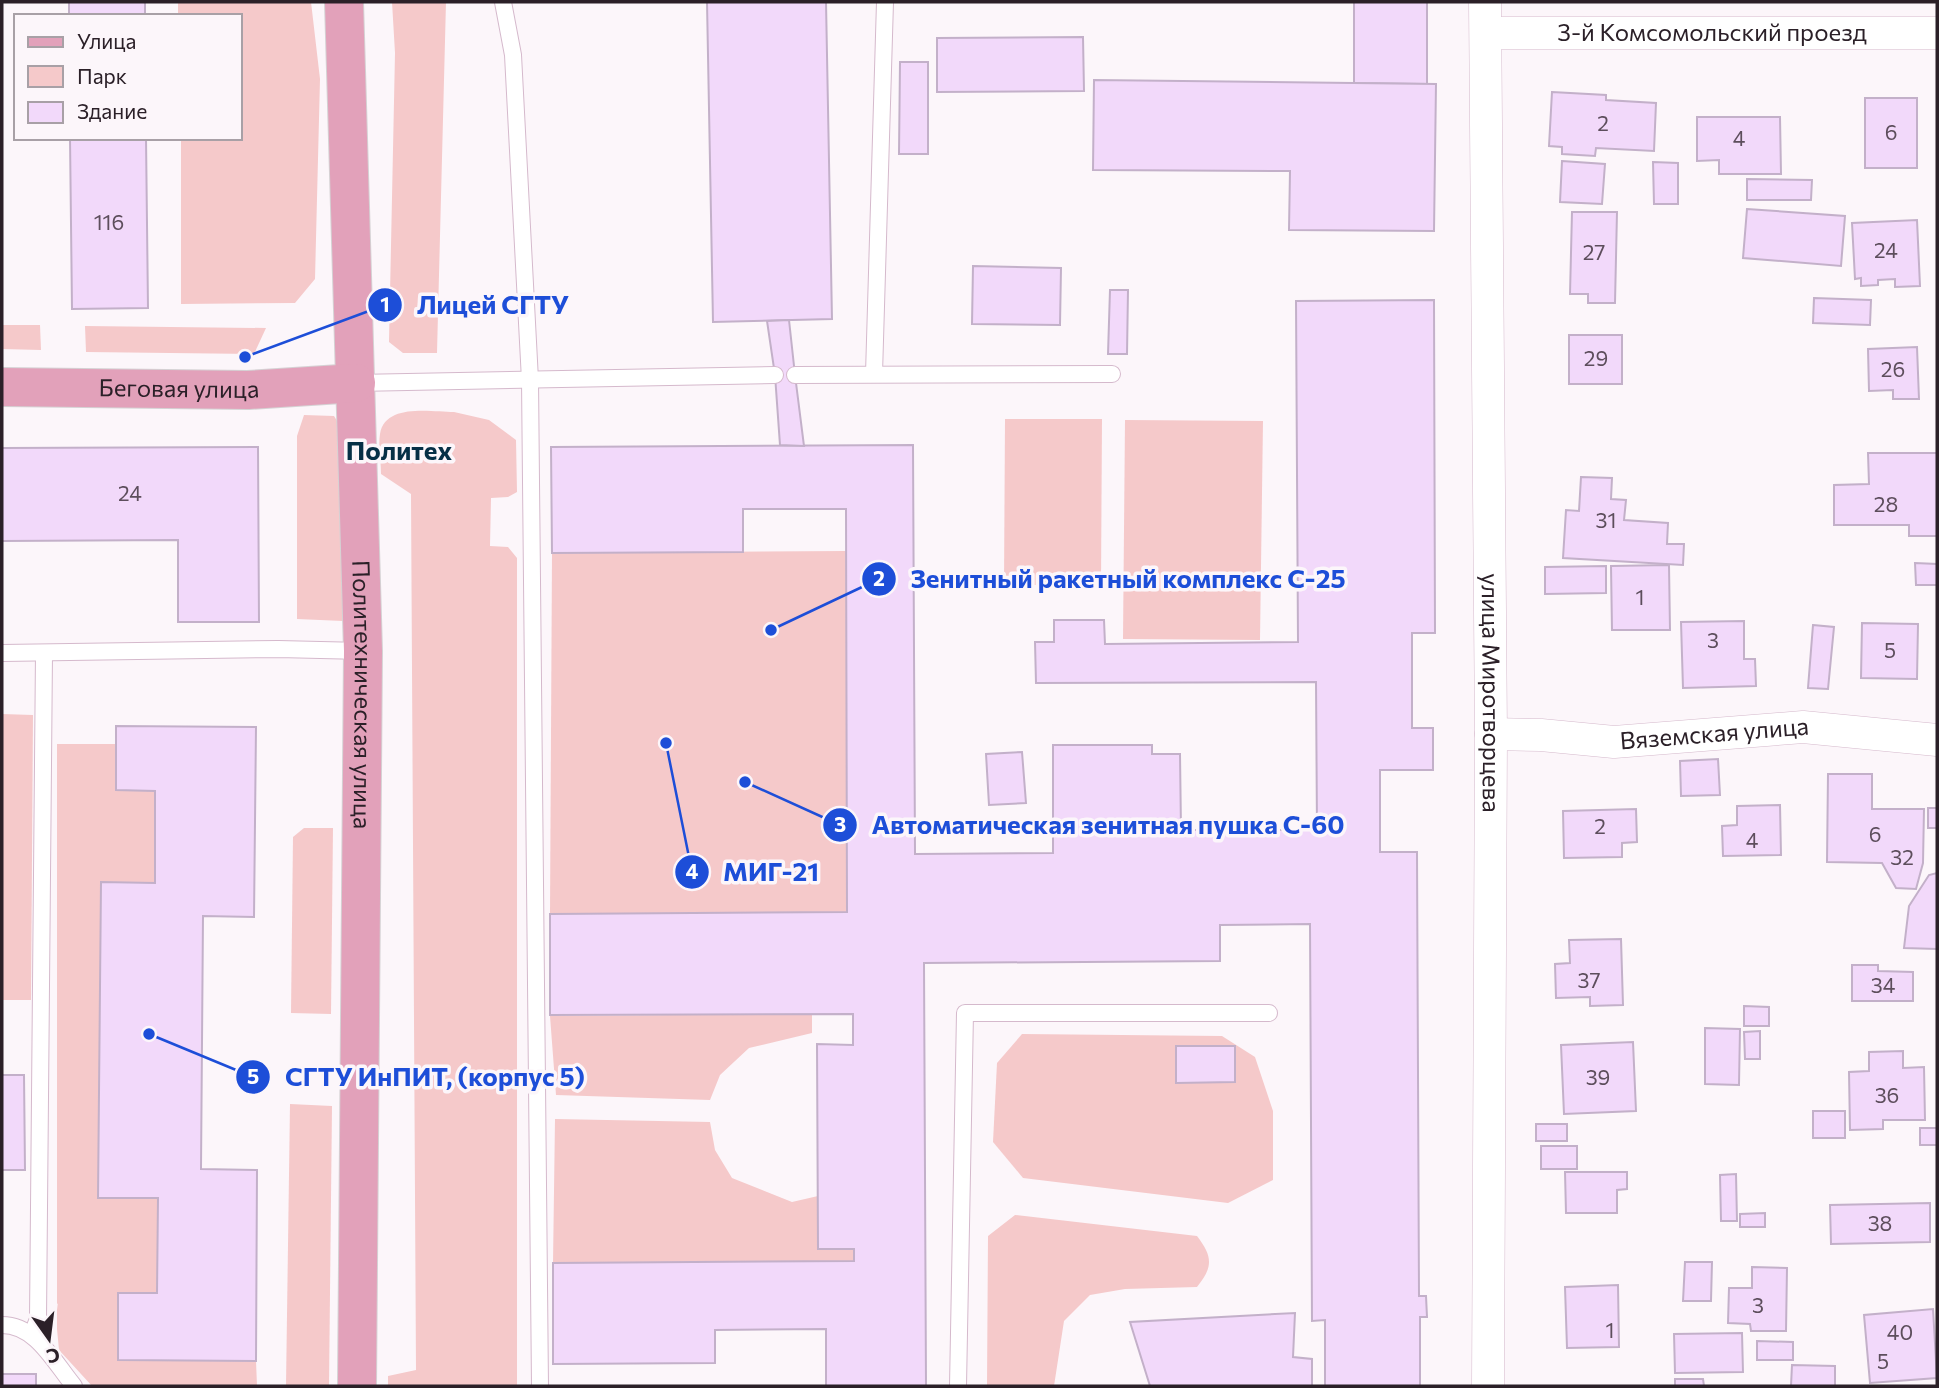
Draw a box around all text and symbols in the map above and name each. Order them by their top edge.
legend [14,14,242,140]
street label: 3-й Комсомольский проезд [1557,17,1867,46]
text: Улица [77,28,136,53]
text: Парк [77,63,127,88]
text: Здание [77,98,147,123]
house number: 2 [1597,110,1609,135]
house number: 6 [1885,119,1897,144]
house number: 4 [1733,125,1746,150]
house number: 116 [94,209,124,234]
house number: 24 [1874,237,1898,262]
house number: 27 [1583,239,1605,264]
callout: Лицей СГТУ [368,281,583,328]
text: Лицей СГТУ [417,288,569,319]
text: 1 [380,291,390,316]
house number: 29 [1584,345,1608,370]
house number: 26 [1881,356,1905,381]
street label: Беговая улица [99,372,260,403]
district label: Политех [346,434,452,465]
house number: 24 [118,480,142,505]
house number: 28 [1874,491,1898,516]
house number: 31 [1596,507,1616,532]
callout: Зенитный ракетный комплекс С-25 [861,555,1360,602]
street label: Политехническая улица [347,560,379,829]
text: Зенитный ракетный комплекс С-25 [910,562,1346,593]
text: 2 [873,565,885,590]
street label: улица Миротворцева [1477,573,1507,813]
house number: 1 [1636,584,1644,609]
house number: 3 [1707,627,1719,652]
house number: 5 [1884,637,1896,662]
street label: Вяземская улица [1619,711,1810,754]
callout: Автоматическая зенитная пушка С-60 [822,801,1358,848]
text: Автоматическая зенитная пушка С-60 [871,808,1345,839]
text: 3 [834,811,846,836]
house number: 2 [1594,813,1606,838]
house number: 6 [1869,821,1881,846]
house number: 4 [1746,827,1759,852]
house number: 32 [1890,844,1914,869]
callout: МИГ-21 [674,848,834,895]
text: МИГ-21 [723,855,819,886]
text: 4 [686,858,699,883]
house number: 37 [1578,967,1600,992]
house number: 34 [1871,972,1896,997]
callout: СГТУ ИнПИТ, (корпус 5) [236,1053,598,1100]
text: СГТУ ИнПИТ, (корпус 5) [285,1060,585,1091]
text: 5 [247,1063,259,1088]
house number: 39 [1586,1064,1610,1089]
house number: 36 [1875,1082,1899,1107]
house number: 38 [1868,1210,1892,1235]
house number: 3 [1752,1292,1764,1317]
north arrow [14,1304,84,1374]
house number: 1 [1606,1317,1614,1342]
house number: 40 [1887,1319,1913,1344]
text: С [44,1343,62,1369]
house number: 5 [1877,1348,1889,1373]

